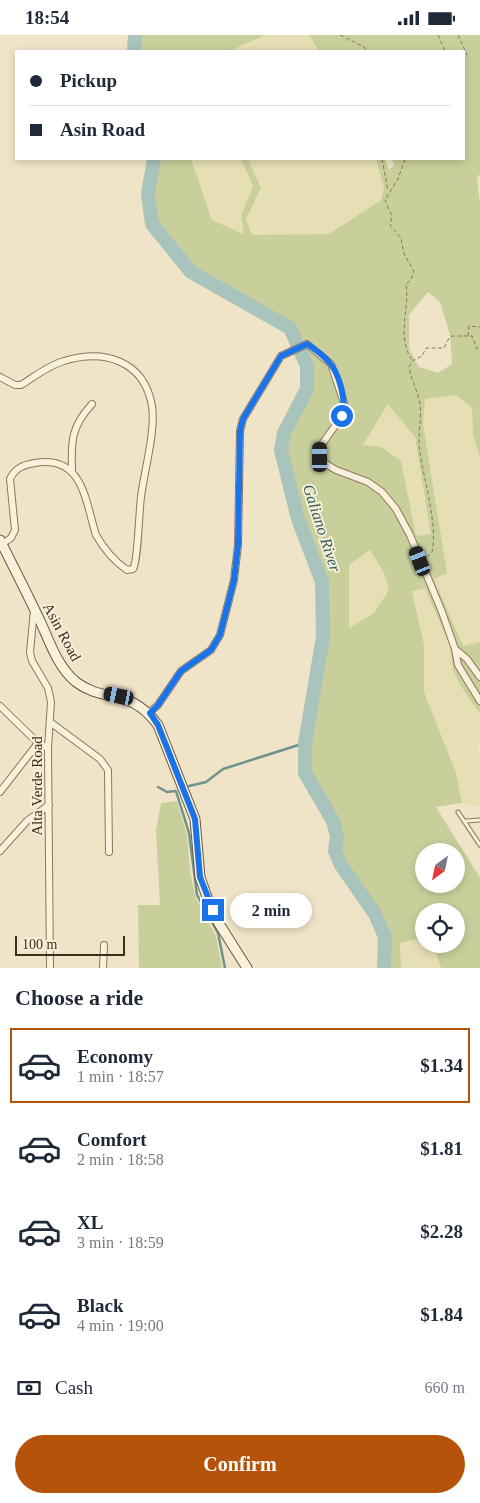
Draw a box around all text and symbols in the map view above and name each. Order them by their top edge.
text: 18:54 [25,7,69,28]
text: Pickup [60,70,117,91]
text: Asin Road [60,119,145,140]
route start [331,405,353,427]
car [312,442,327,472]
water label: Galiano River [300,482,344,575]
car [407,544,432,578]
street label: Asin Road [40,600,84,664]
car [102,686,135,706]
street label: Alta Verde Road [29,736,45,836]
north arrow [415,843,465,893]
map controls [415,843,465,953]
callout: 2 min [230,893,313,927]
route end [202,899,224,921]
text: 2 min [252,902,290,919]
button: locate [415,903,465,953]
scale bar [15,933,125,956]
text: 100 m [22,937,57,952]
text: Choose a ride [15,985,143,1010]
icon: car [17,1043,62,1088]
text: Economy [77,1046,153,1067]
text: $1.34 [420,1055,463,1076]
text: 1 min · 18:57 [77,1068,164,1085]
icon: car [17,1126,62,1171]
text: Comfort [77,1129,147,1150]
text: $1.81 [420,1138,463,1159]
text: 2 min · 18:58 [77,1151,164,1168]
icon: car [17,1209,62,1254]
text: XL [77,1212,103,1233]
text: $2.28 [420,1221,463,1242]
text: 3 min · 18:59 [77,1234,164,1251]
icon: car [17,1292,62,1337]
text: Black [77,1295,123,1316]
text: $1.84 [420,1304,463,1325]
text: 4 min · 19:00 [77,1317,164,1334]
icon: cash [15,1374,43,1402]
text: Cash [55,1377,93,1398]
text: 660 m [425,1379,465,1396]
button: Confirm [15,1435,465,1493]

